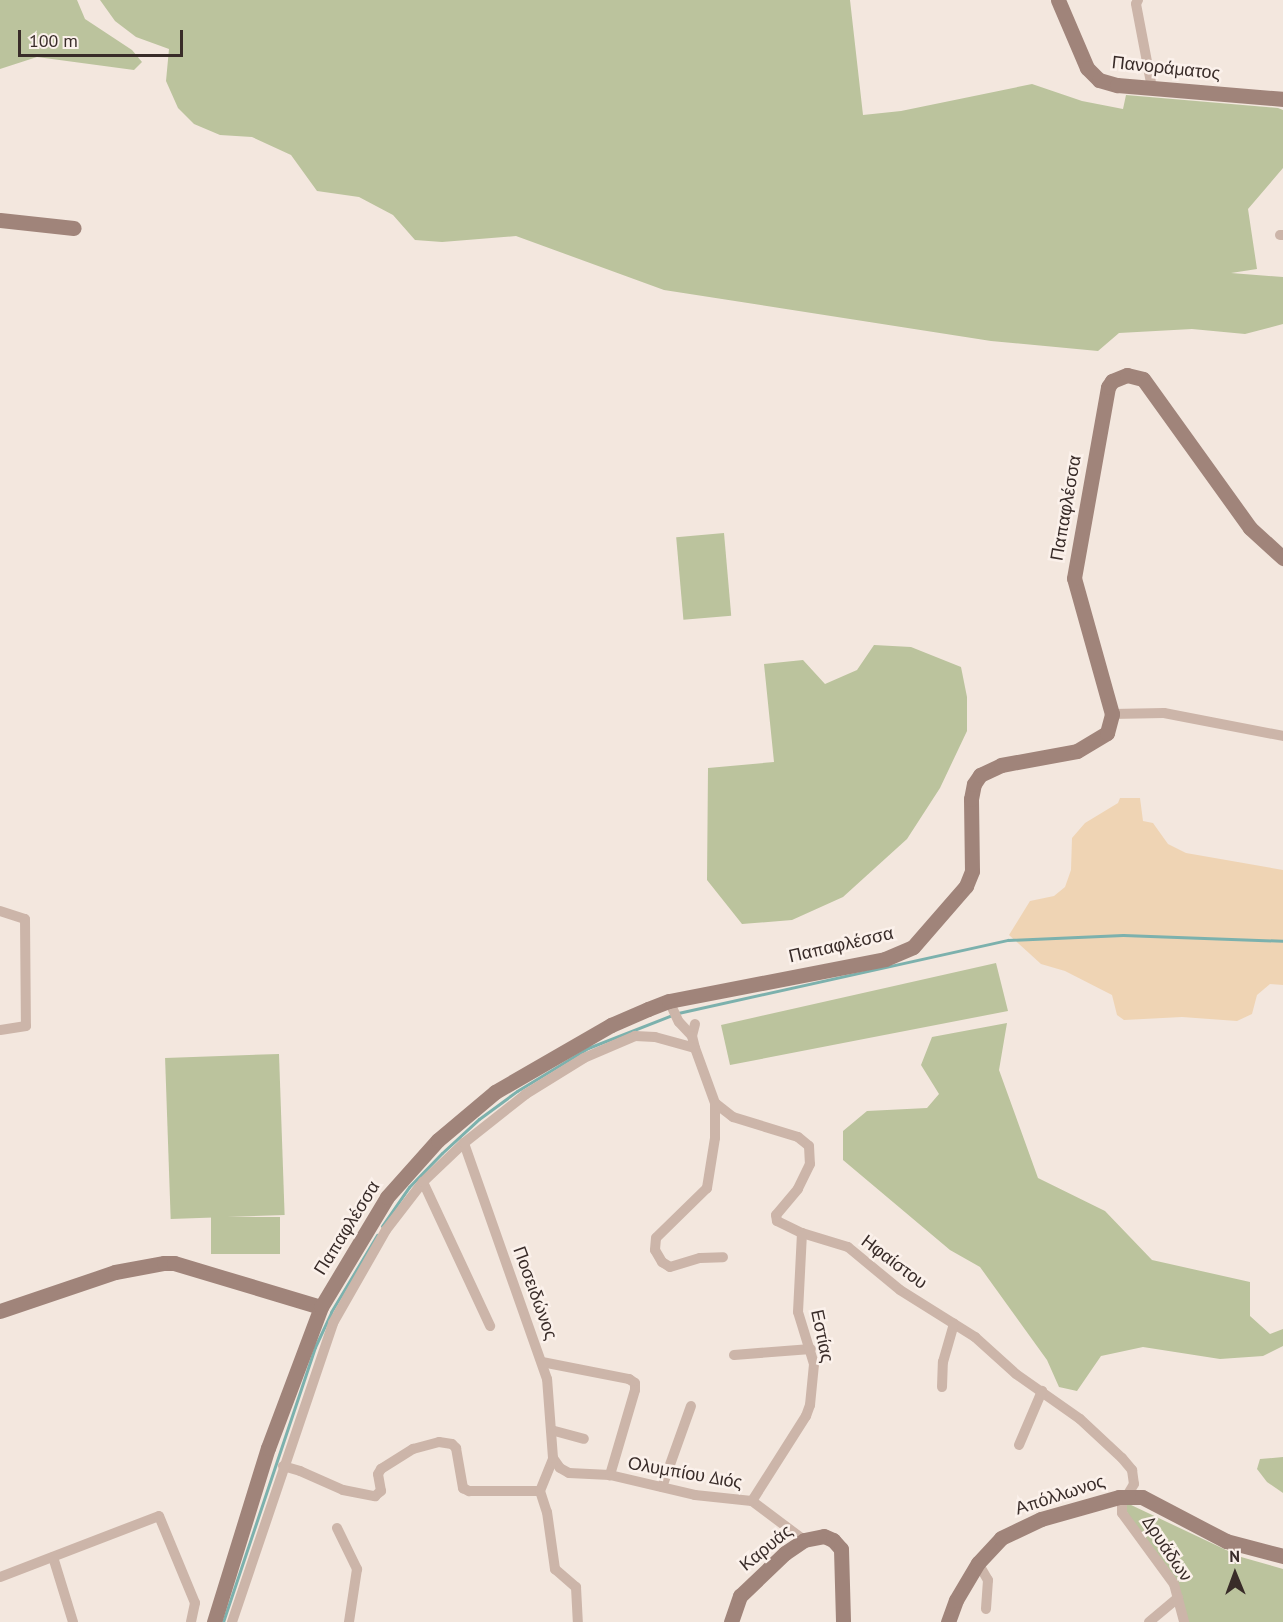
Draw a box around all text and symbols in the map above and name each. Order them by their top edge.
scale bar [21,18,186,56]
text: 100 m [29,29,78,52]
street label: Πανοράματος [1111,52,1221,84]
street label: Παπαφλέσσα [1046,454,1086,562]
street label: Παπαφλέσσα [787,922,895,968]
street label: Παπαφλέσσα [310,1177,384,1279]
street label: Ηφαίστου [857,1230,931,1294]
street label: Ποσειδώνος [508,1243,562,1343]
street label: Εστίας [806,1308,838,1364]
street label: Ολυμπίου Διός [626,1452,744,1494]
street label: Απόλλωνος [1012,1470,1108,1520]
street label: Δρυάδων [1137,1512,1197,1586]
street label: Καρυάς [735,1520,797,1576]
north arrow [1205,1544,1265,1604]
text: N [1229,1546,1240,1566]

